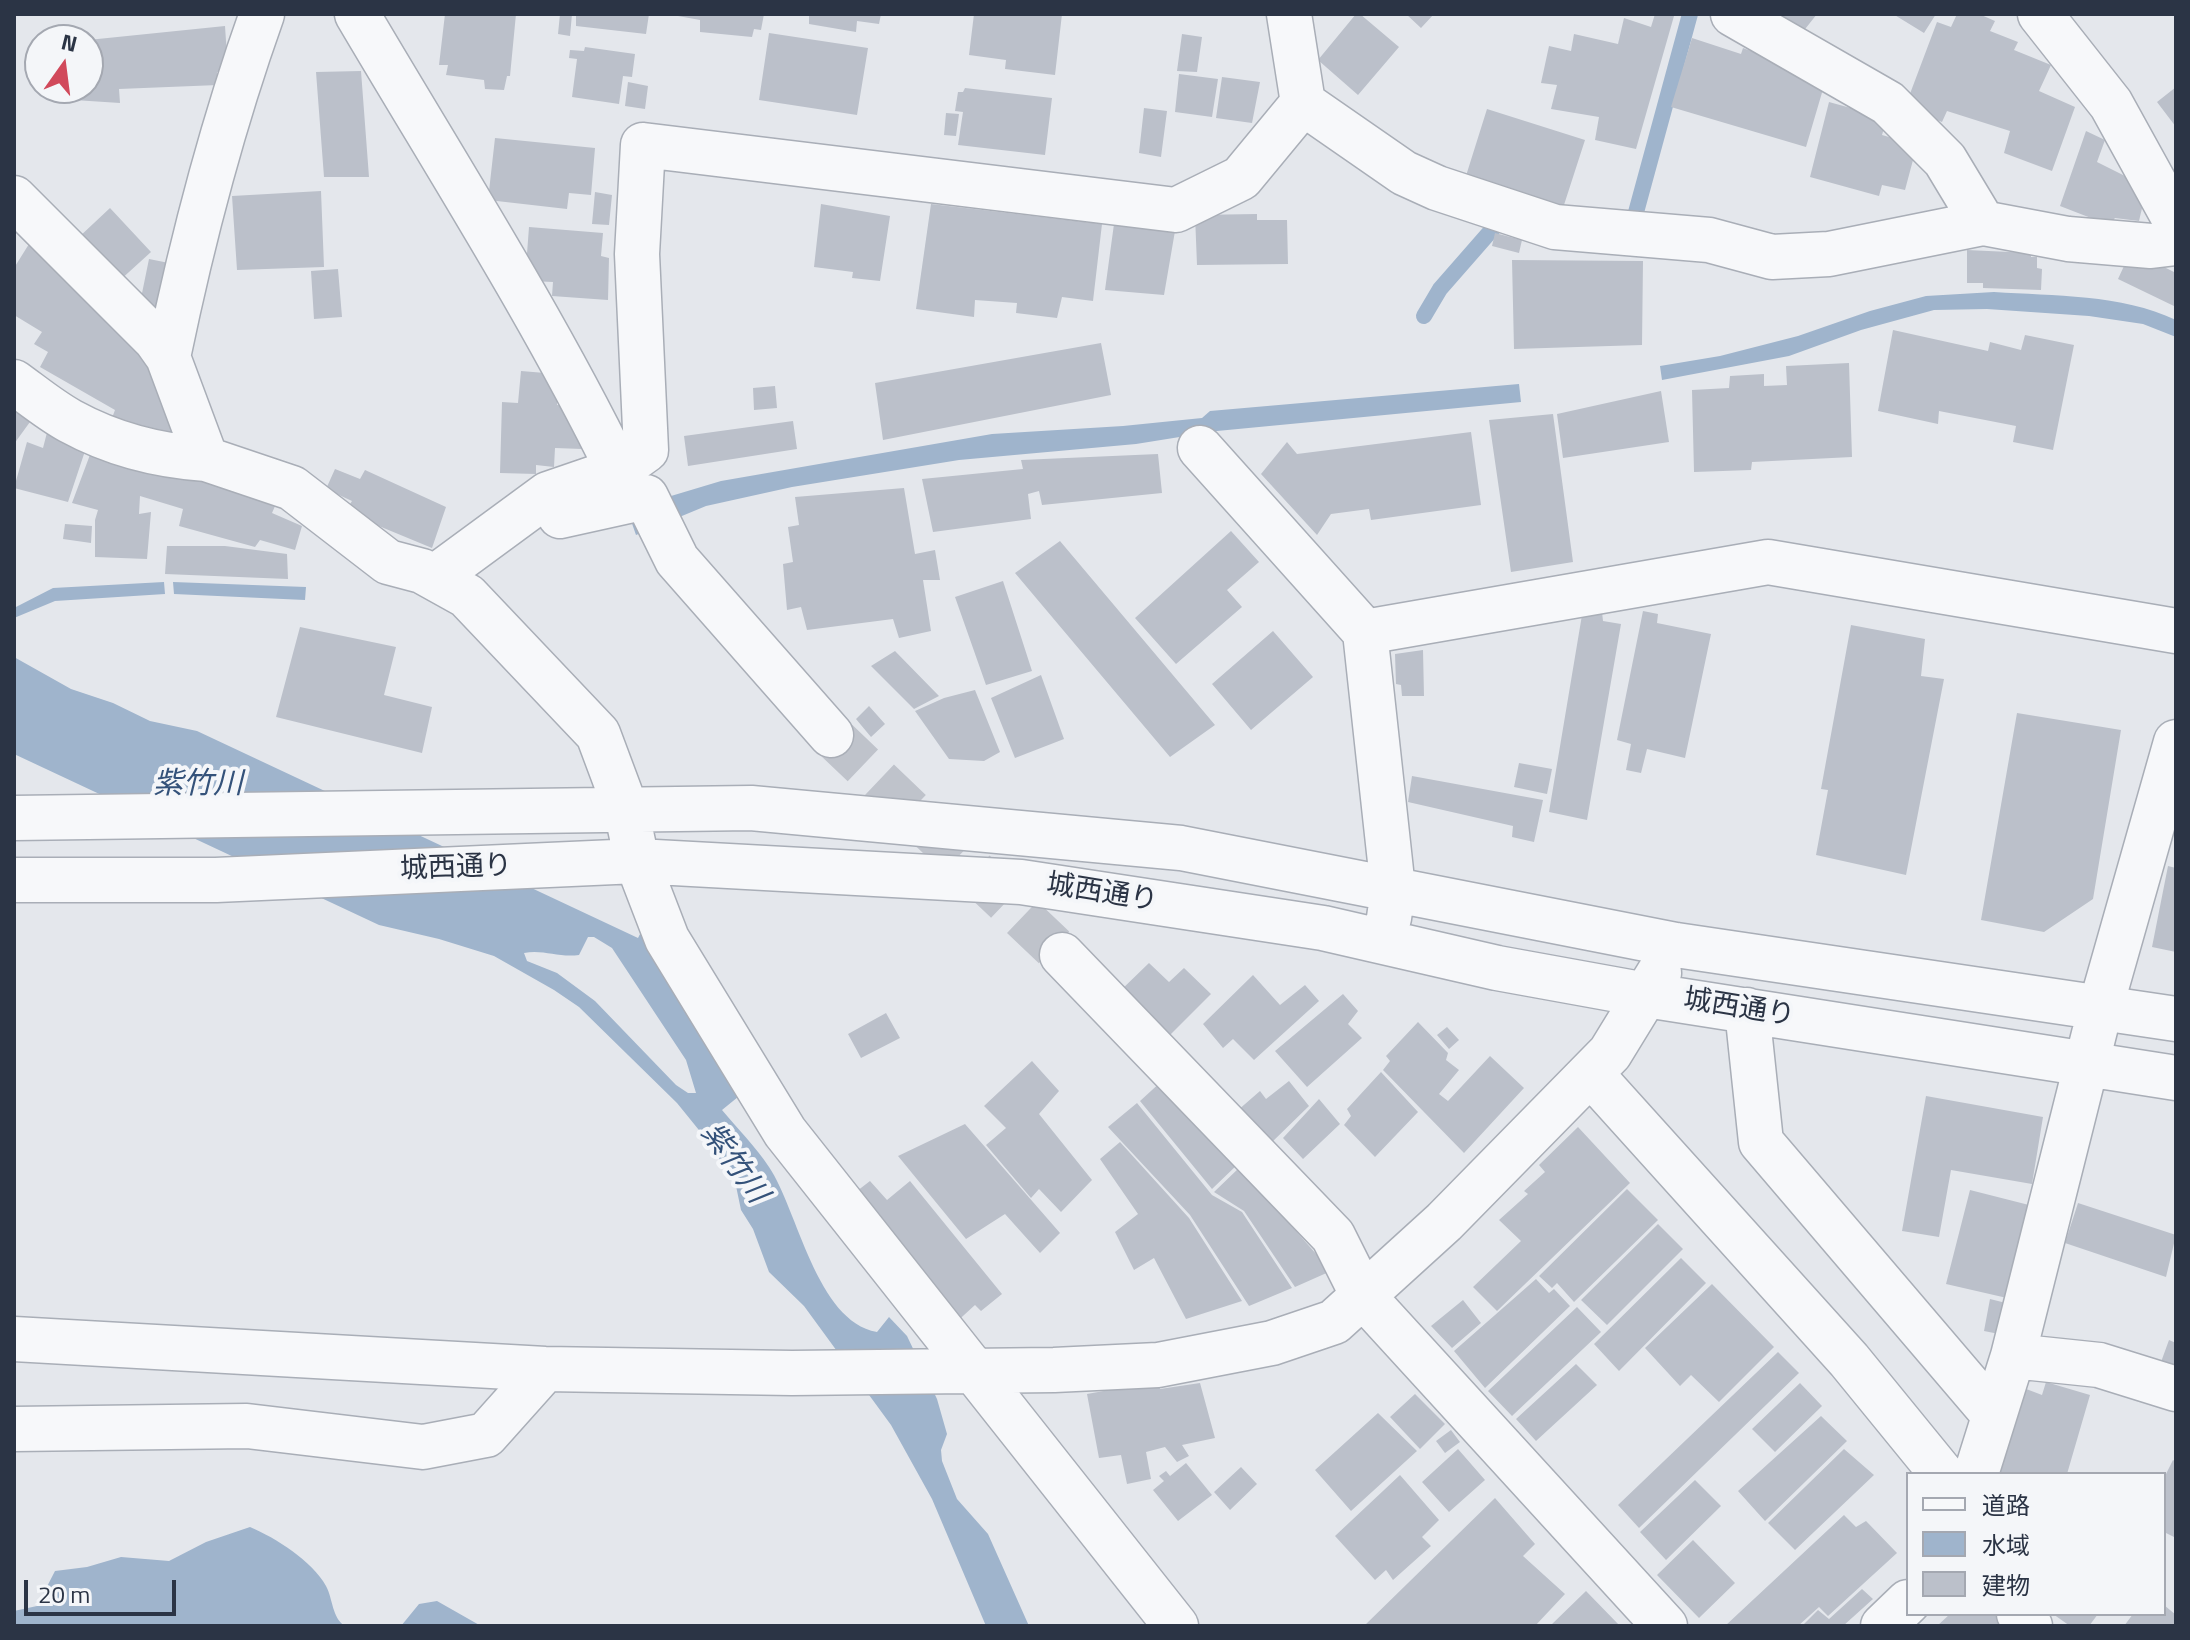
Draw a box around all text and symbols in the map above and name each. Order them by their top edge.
north arrow [24,24,104,104]
text: N [58,24,81,61]
water label: 紫竹川 [153,768,243,804]
street label: 城西通り [399,850,513,888]
street label: 城西通り [1044,869,1160,919]
street label: 城西通り [1681,984,1797,1034]
water label: 紫竹川 [692,1117,774,1211]
legend [1906,1472,2166,1616]
text: 道路 [1982,1487,2030,1523]
text: 水域 [1982,1527,2030,1563]
scale bar [28,1564,180,1614]
text: 建物 [1982,1567,2030,1603]
text: 20 m [38,1576,90,1612]

